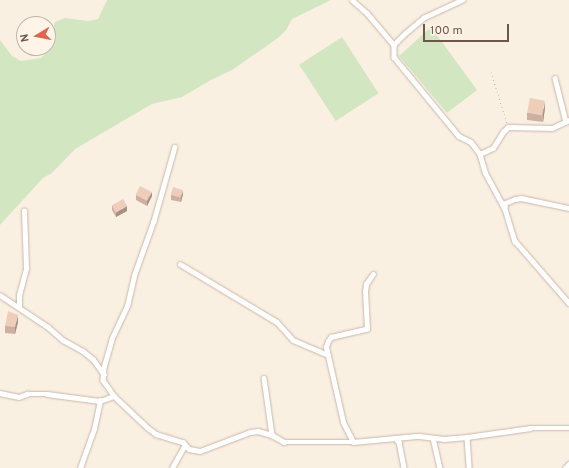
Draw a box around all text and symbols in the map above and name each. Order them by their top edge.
north arrow [16,16,56,56]
scale bar [425,16,511,42]
text: 100 m [430,23,463,39]
text: N [18,33,33,43]

